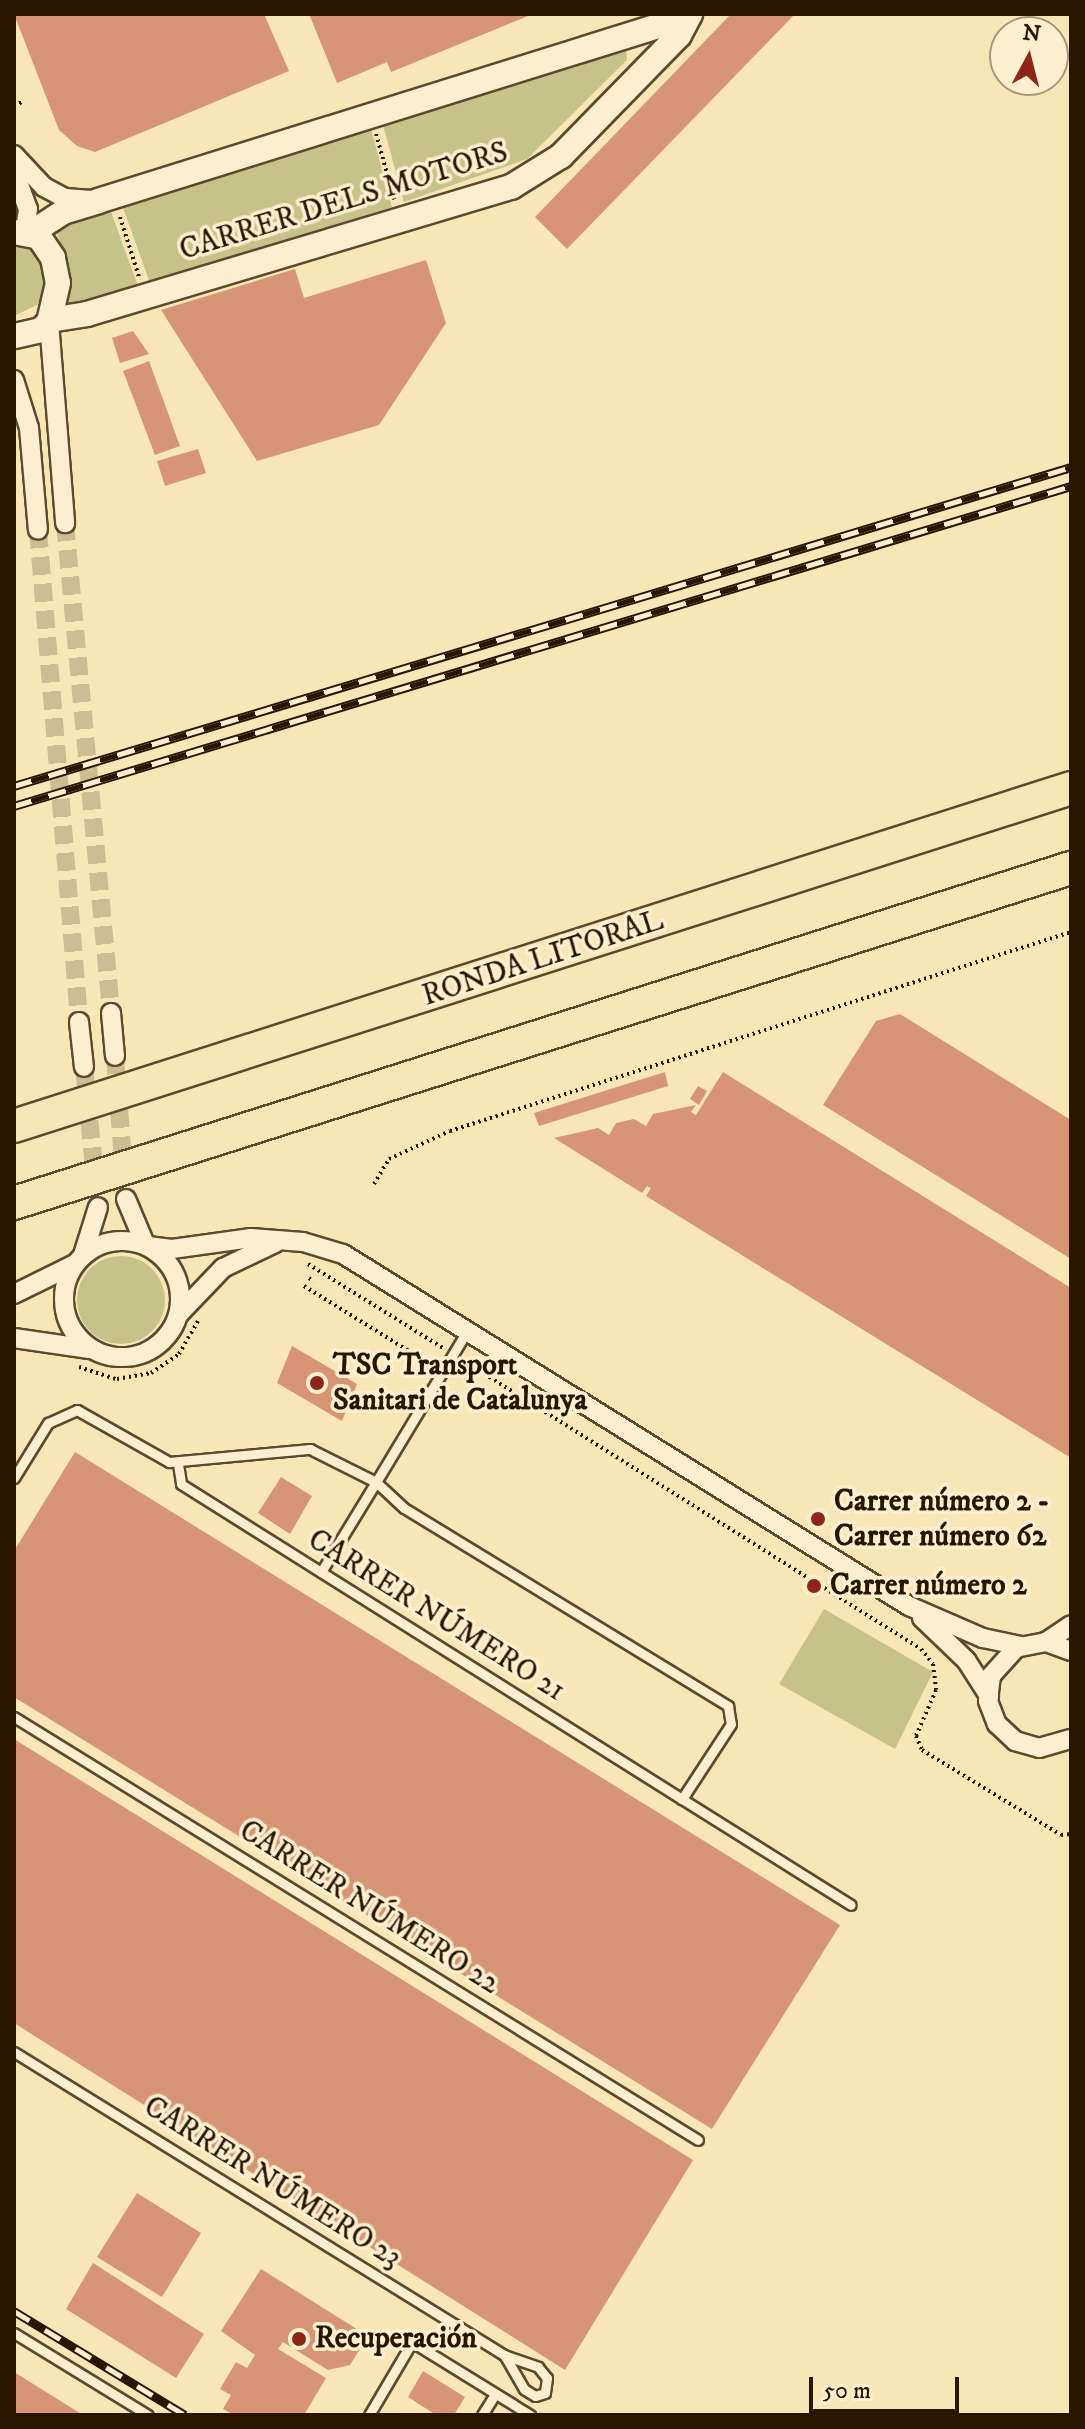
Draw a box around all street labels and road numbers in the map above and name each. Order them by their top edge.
street label: CARRER DELS MOTORS [176,135,512,269]
street label: RONDA LITORAL [418,903,668,1015]
street label: CARRER NÚMERO 21 [301,1522,571,1710]
street label: CARRER NÚMERO 22 [232,1813,506,2003]
street label: CARRER NÚMERO 23 [137,2089,407,2277]

